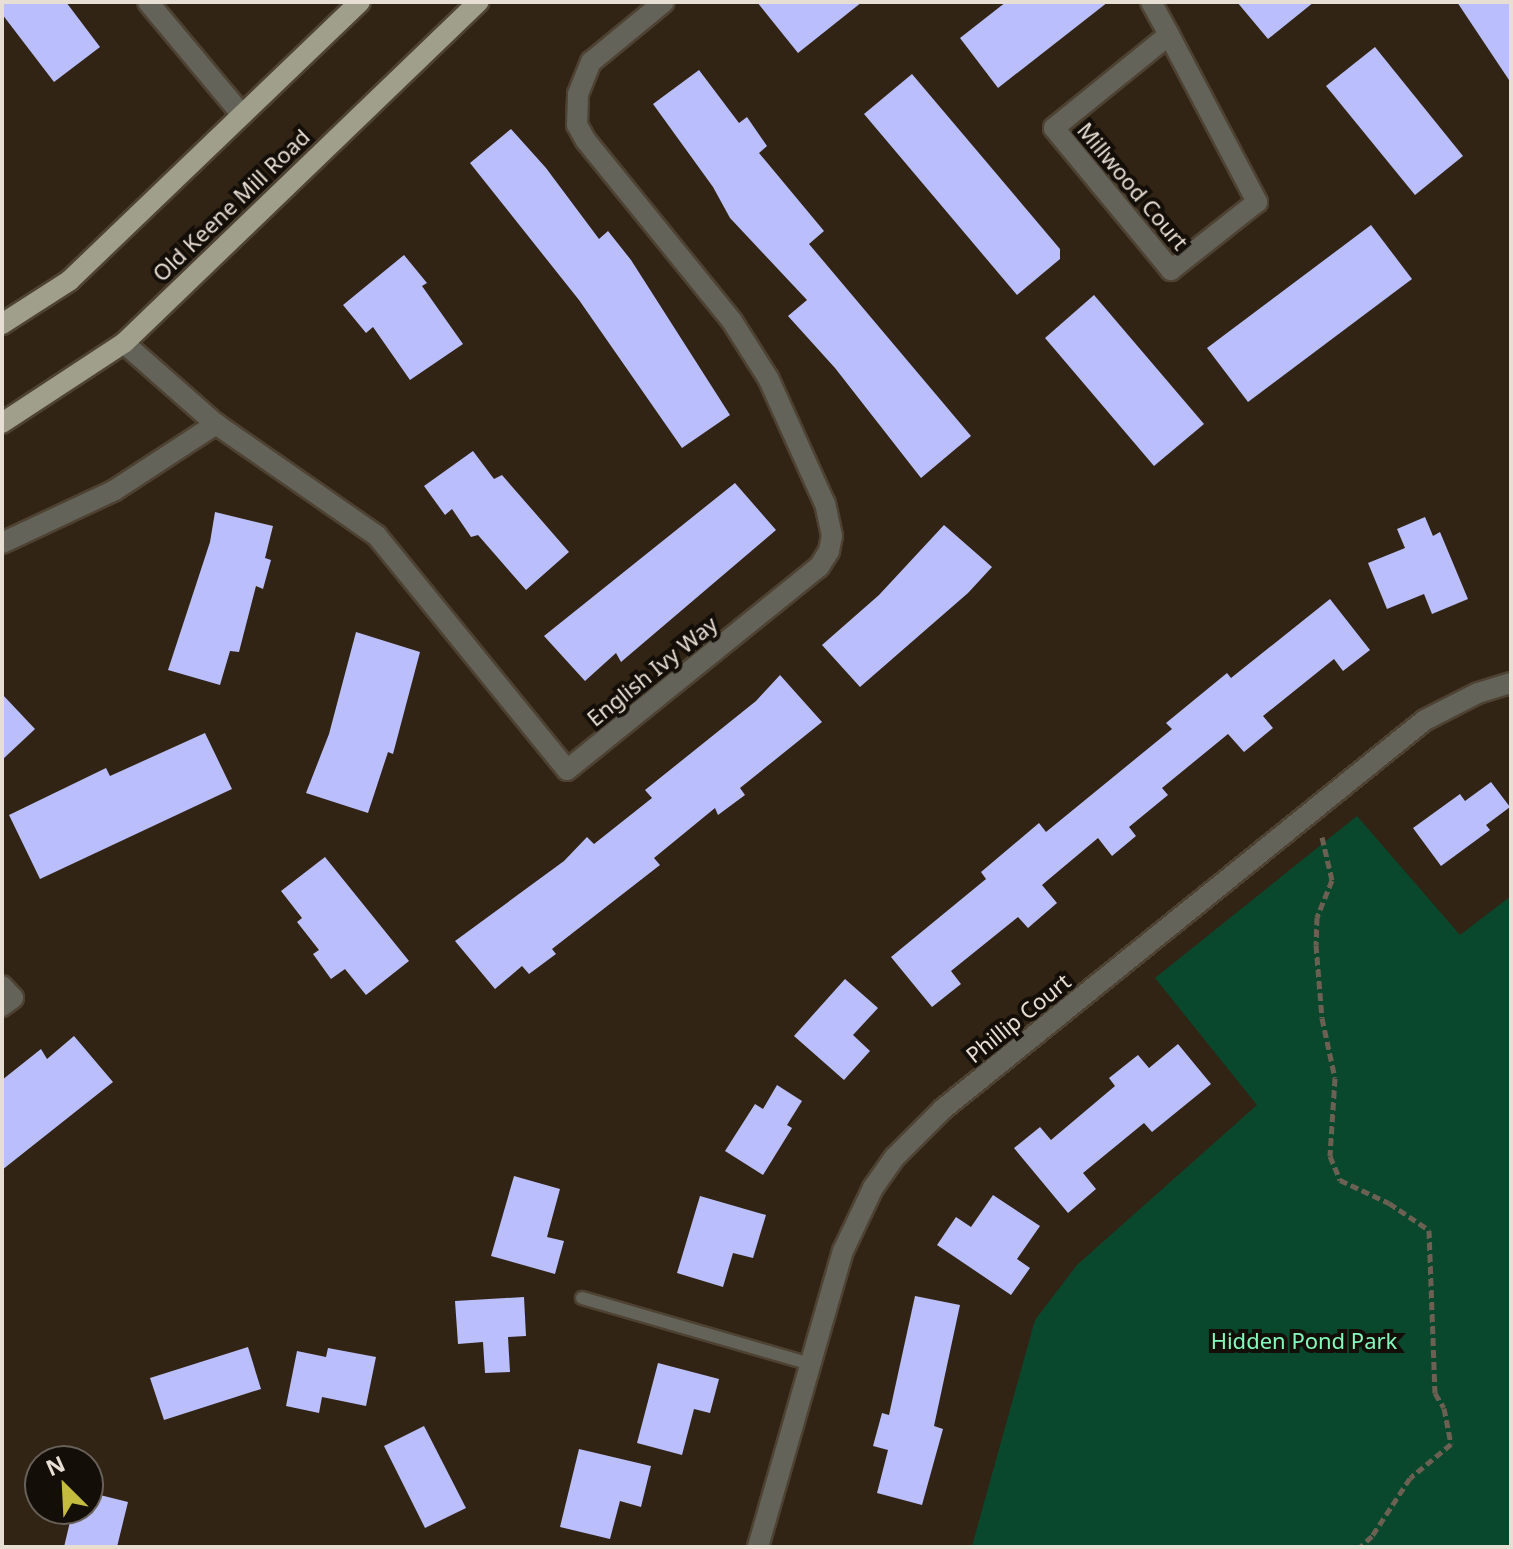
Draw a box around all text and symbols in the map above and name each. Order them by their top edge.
street label: Millwood Court [1072,117,1194,255]
street label: Old Keene Mill Road [147,123,315,287]
street label: English Ivy Way [582,610,722,732]
street label: Phillip Court [960,968,1076,1068]
park label: Hidden Pond Park [1211,1328,1397,1354]
north arrow [24,1445,104,1525]
text: N [41,1448,69,1482]

